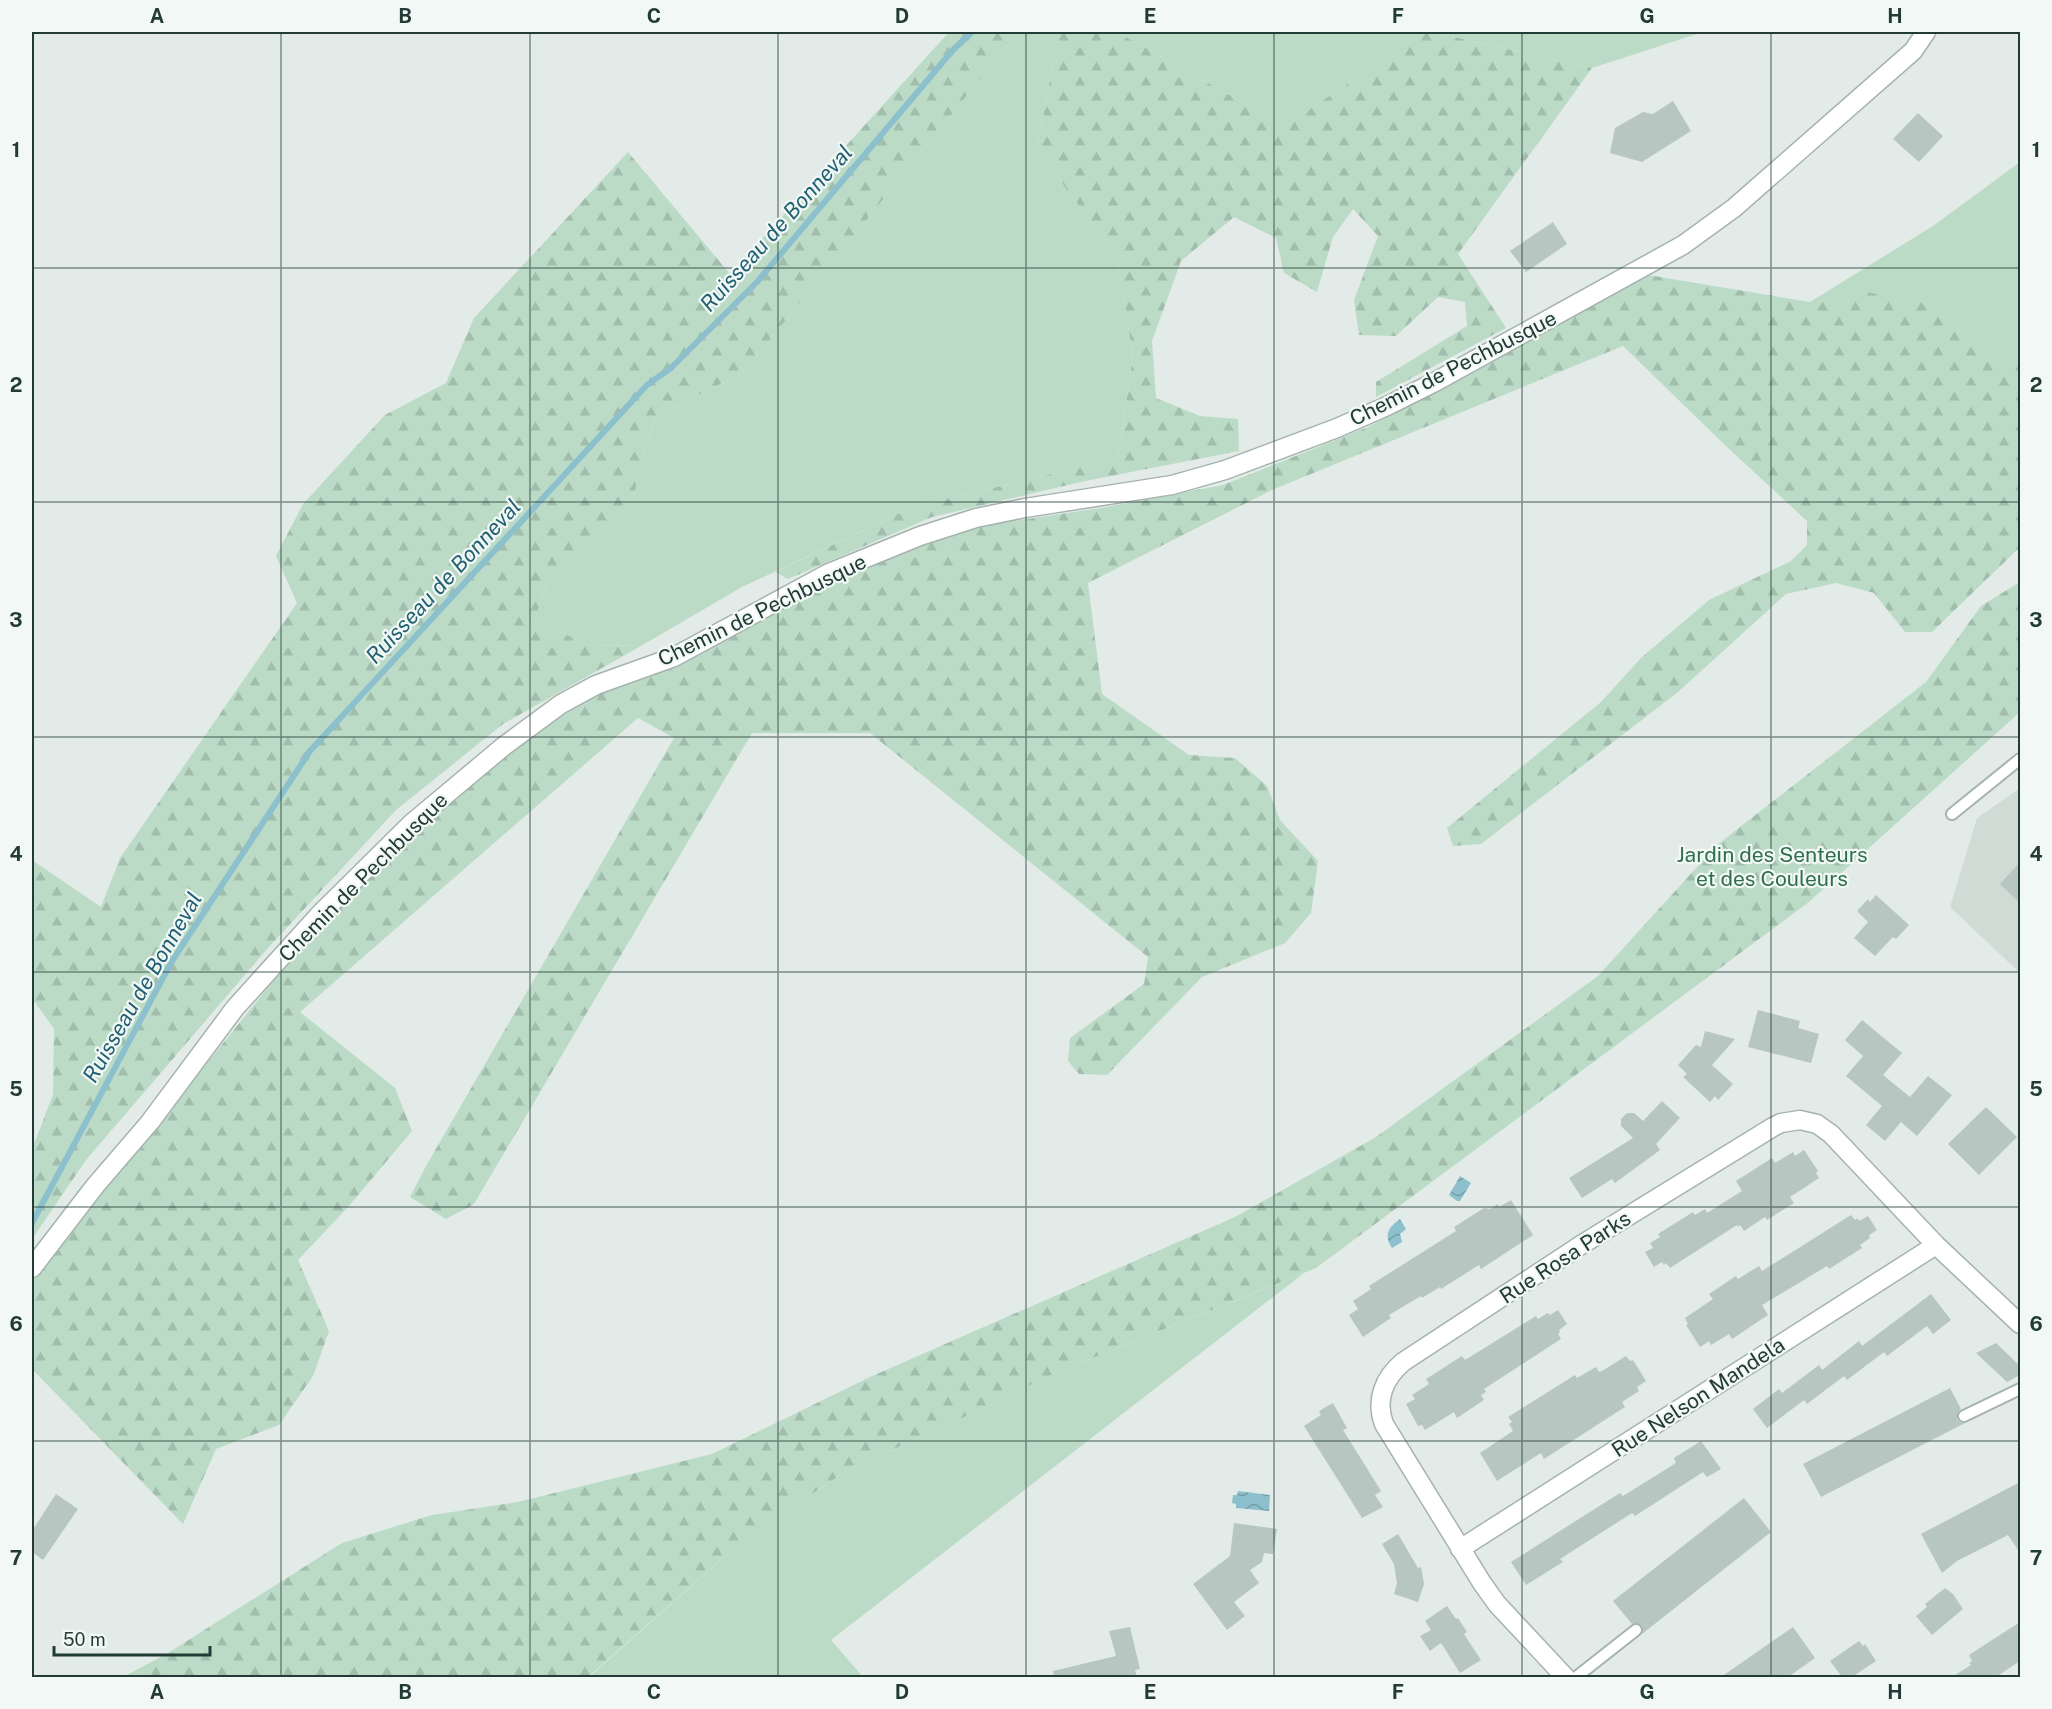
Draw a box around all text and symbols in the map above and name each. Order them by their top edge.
text: A [150,4,164,28]
text: B [398,4,412,28]
text: C [647,4,661,28]
text: D [895,4,909,28]
text: E [1144,4,1156,28]
text: F [1392,4,1404,28]
text: G [1639,4,1655,28]
text: H [1887,4,1903,28]
text: 1 [12,138,20,162]
text: 1 [2032,138,2040,162]
water label: Ruisseau de Bonneval [694,139,858,317]
street label: Chemin de Pechbusque [1345,305,1561,431]
text: 2 [10,373,22,397]
text: 2 [2030,373,2042,397]
water label: Ruisseau de Bonneval [360,493,526,669]
street label: Chemin de Pechbusque [654,549,870,671]
text: 3 [9,608,23,632]
text: 3 [2029,608,2043,632]
street label: Chemin de Pechbusque [273,787,453,967]
text: 4 [9,842,23,866]
park label: Jardin des Senteurs et des Couleurs [1676,842,1868,891]
text: 4 [2029,842,2043,866]
water label: Ruisseau de Bonneval [77,887,207,1087]
text: 5 [9,1077,23,1101]
text: 5 [2029,1077,2043,1101]
street label: Rue Rosa Parks [1495,1205,1635,1309]
text: 6 [9,1312,23,1336]
text: 6 [2029,1312,2043,1336]
street label: Rue Nelson Mandela [1607,1332,1789,1462]
text: 7 [10,1546,22,1570]
text: 7 [2030,1546,2042,1570]
scale bar [54,1619,210,1657]
text: 50 m [63,1629,106,1650]
text: A [150,1680,164,1704]
text: B [398,1680,412,1704]
text: C [647,1680,661,1704]
text: D [895,1680,909,1704]
text: E [1144,1680,1156,1704]
text: F [1392,1680,1404,1704]
text: G [1639,1680,1655,1704]
text: H [1887,1680,1903,1704]

